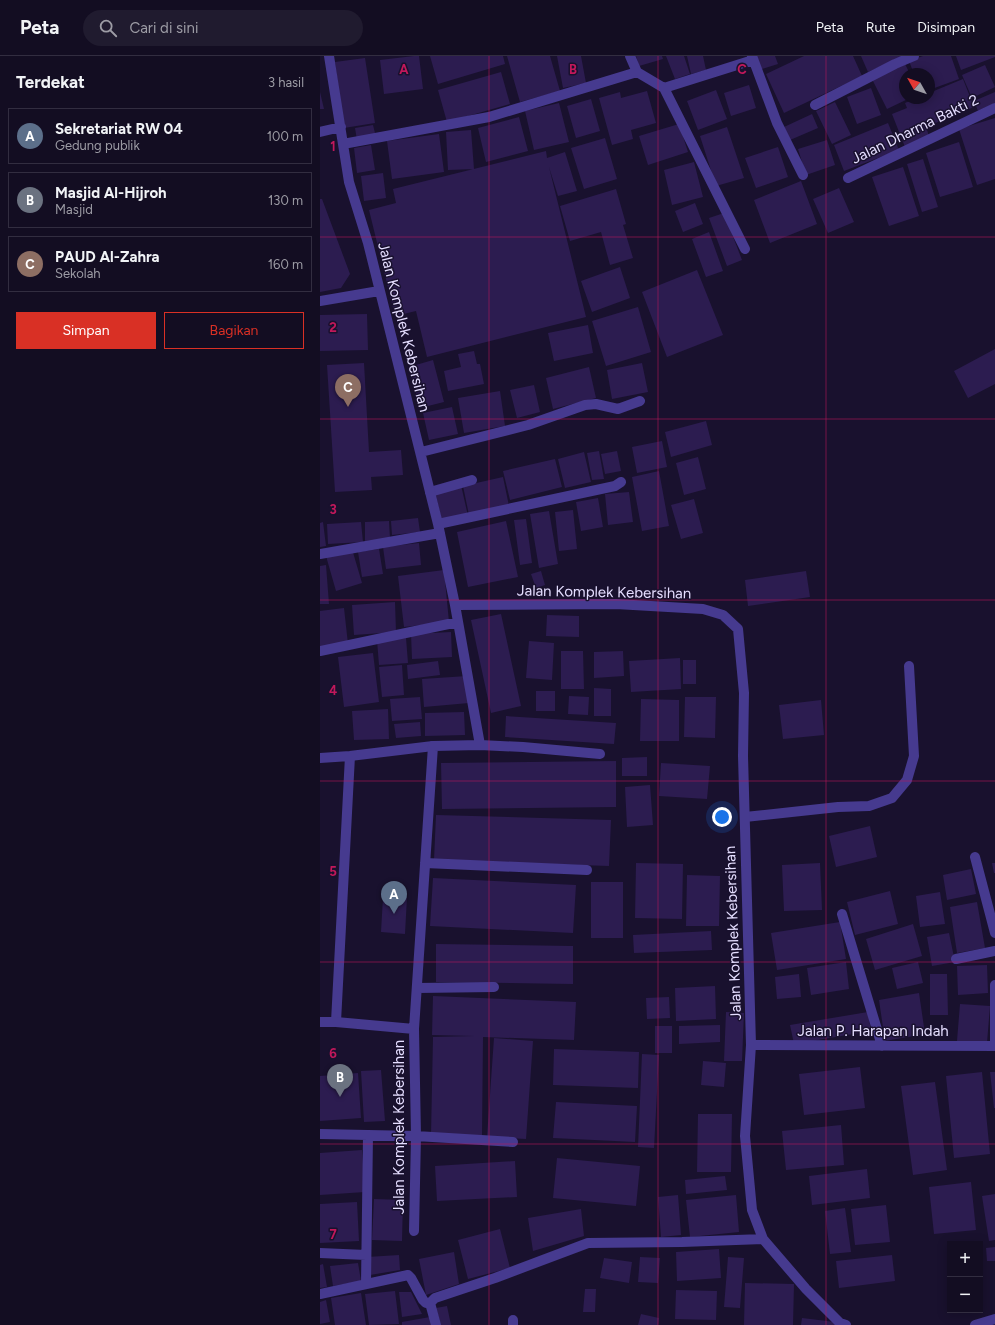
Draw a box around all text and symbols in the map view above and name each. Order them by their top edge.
search box [83,10,363,46]
text: Peta [20,16,59,39]
icon: search [97,17,119,39]
text: Cari di sini [129,19,198,37]
text: Peta [816,19,844,36]
text: Rute [866,19,895,36]
text: Disimpan [917,19,975,36]
text: A [399,62,409,77]
text: B [569,62,577,77]
text: C [737,62,747,77]
north arrow [899,68,935,104]
text: Terdekat [16,72,85,92]
text: 3 hasil [268,75,304,90]
street label: Jalan Dharma Bakti 2 [848,90,982,168]
text: Sekretariat RW 04 [55,120,183,138]
text: A [25,129,35,144]
text: 100 m [267,129,303,144]
text: Gedung publik [55,138,140,153]
text: 1 [330,139,336,154]
text: Masjid Al-Hijroh [55,184,167,202]
text: B [26,193,34,208]
text: 130 m [268,193,303,208]
text: Masjid [55,202,93,217]
street label: Jalan Komplek Kebersihan [374,240,434,414]
text: PAUD Al-Zahra [55,248,160,266]
text: C [25,257,35,272]
text: 160 m [268,257,303,272]
text: Sekolah [55,266,101,281]
button: Simpan [16,312,156,349]
button: Bagikan [164,312,304,349]
text: 2 [329,320,337,335]
pin: C [335,374,361,407]
text: 3 [329,502,337,517]
street label: Jalan Komplek Kebersihan [517,581,691,603]
text: 4 [329,683,337,698]
your location [712,807,732,827]
street label: Jalan Komplek Kebersihan [721,846,745,1020]
text: 5 [329,864,337,879]
pin: A [381,881,407,914]
street label: Jalan P. Harapan Indah [797,1022,949,1040]
street label: Jalan Komplek Kebersihan [390,1040,408,1214]
text: 6 [329,1046,337,1061]
pin: B [327,1064,353,1097]
text: 7 [329,1227,337,1242]
map controls [947,1241,983,1313]
button: + [947,1241,983,1277]
button: − [947,1277,983,1313]

